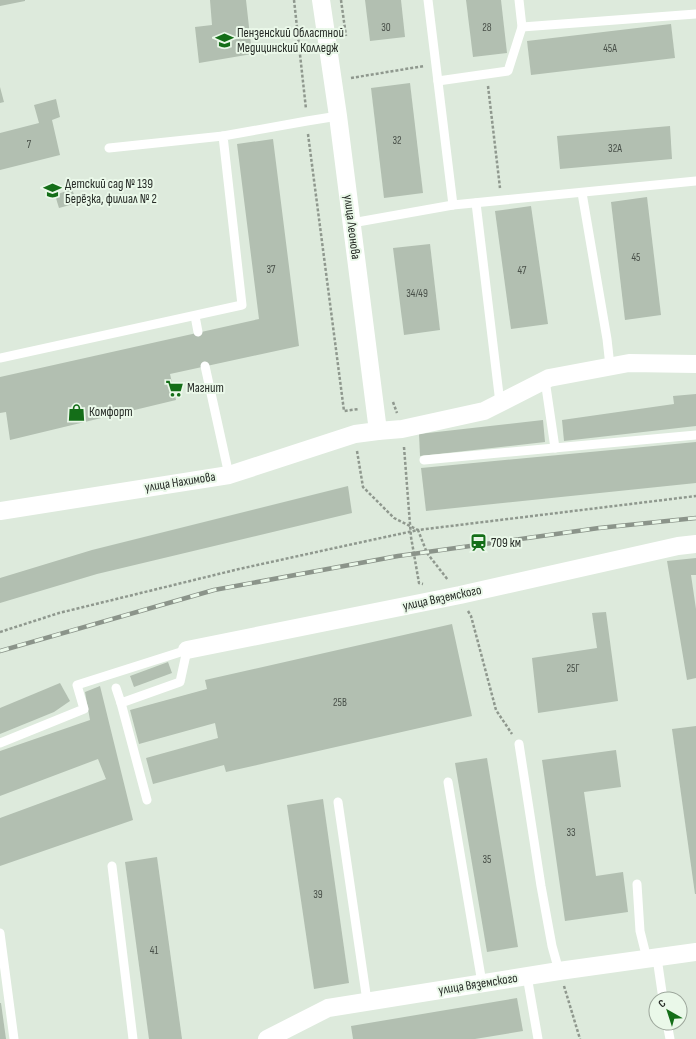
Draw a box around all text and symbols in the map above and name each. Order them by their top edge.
house number: 30 [381,21,391,34]
house number: 28 [482,21,492,34]
place label: Пензенский Областной Медицинский Колледж [237,25,344,56]
school or university icon: Пензенский Областной Медицинский Колледж [214,30,234,50]
house number: 45А [603,42,617,55]
house number: 32 [392,134,402,147]
house number: 7 [27,138,32,151]
house number: 32А [608,142,622,155]
place label: Детский сад № 139 Берёзка, филиал № 2 [65,176,157,207]
school or university icon: Детский сад № 139 Берёзка, филиал № 2 [42,181,62,201]
street label: улица Леонова [340,194,364,260]
house number: 45 [631,251,641,264]
house number: 37 [266,263,276,276]
house number: 47 [518,264,527,277]
house number: 34/49 [406,287,428,300]
supermarket icon: Магнит [164,378,184,398]
place label: Магнит [187,380,224,396]
shop icon: Комфорт [66,402,86,422]
place label: Комфорт [89,404,133,420]
street label: улица Нахимова [143,469,217,495]
station icon: 709 км [468,533,488,553]
place label: 709 км [491,535,521,551]
street label: улица Вяземского [401,582,483,614]
house number: 25Г [567,662,579,675]
house number: 25В [333,696,347,709]
house number: 33 [566,826,576,839]
house number: 35 [482,853,492,866]
house number: 39 [313,888,323,901]
house number: 41 [150,944,158,957]
street label: улица Вяземского [437,970,519,998]
north arrow [648,991,688,1031]
text: С [656,997,669,1010]

